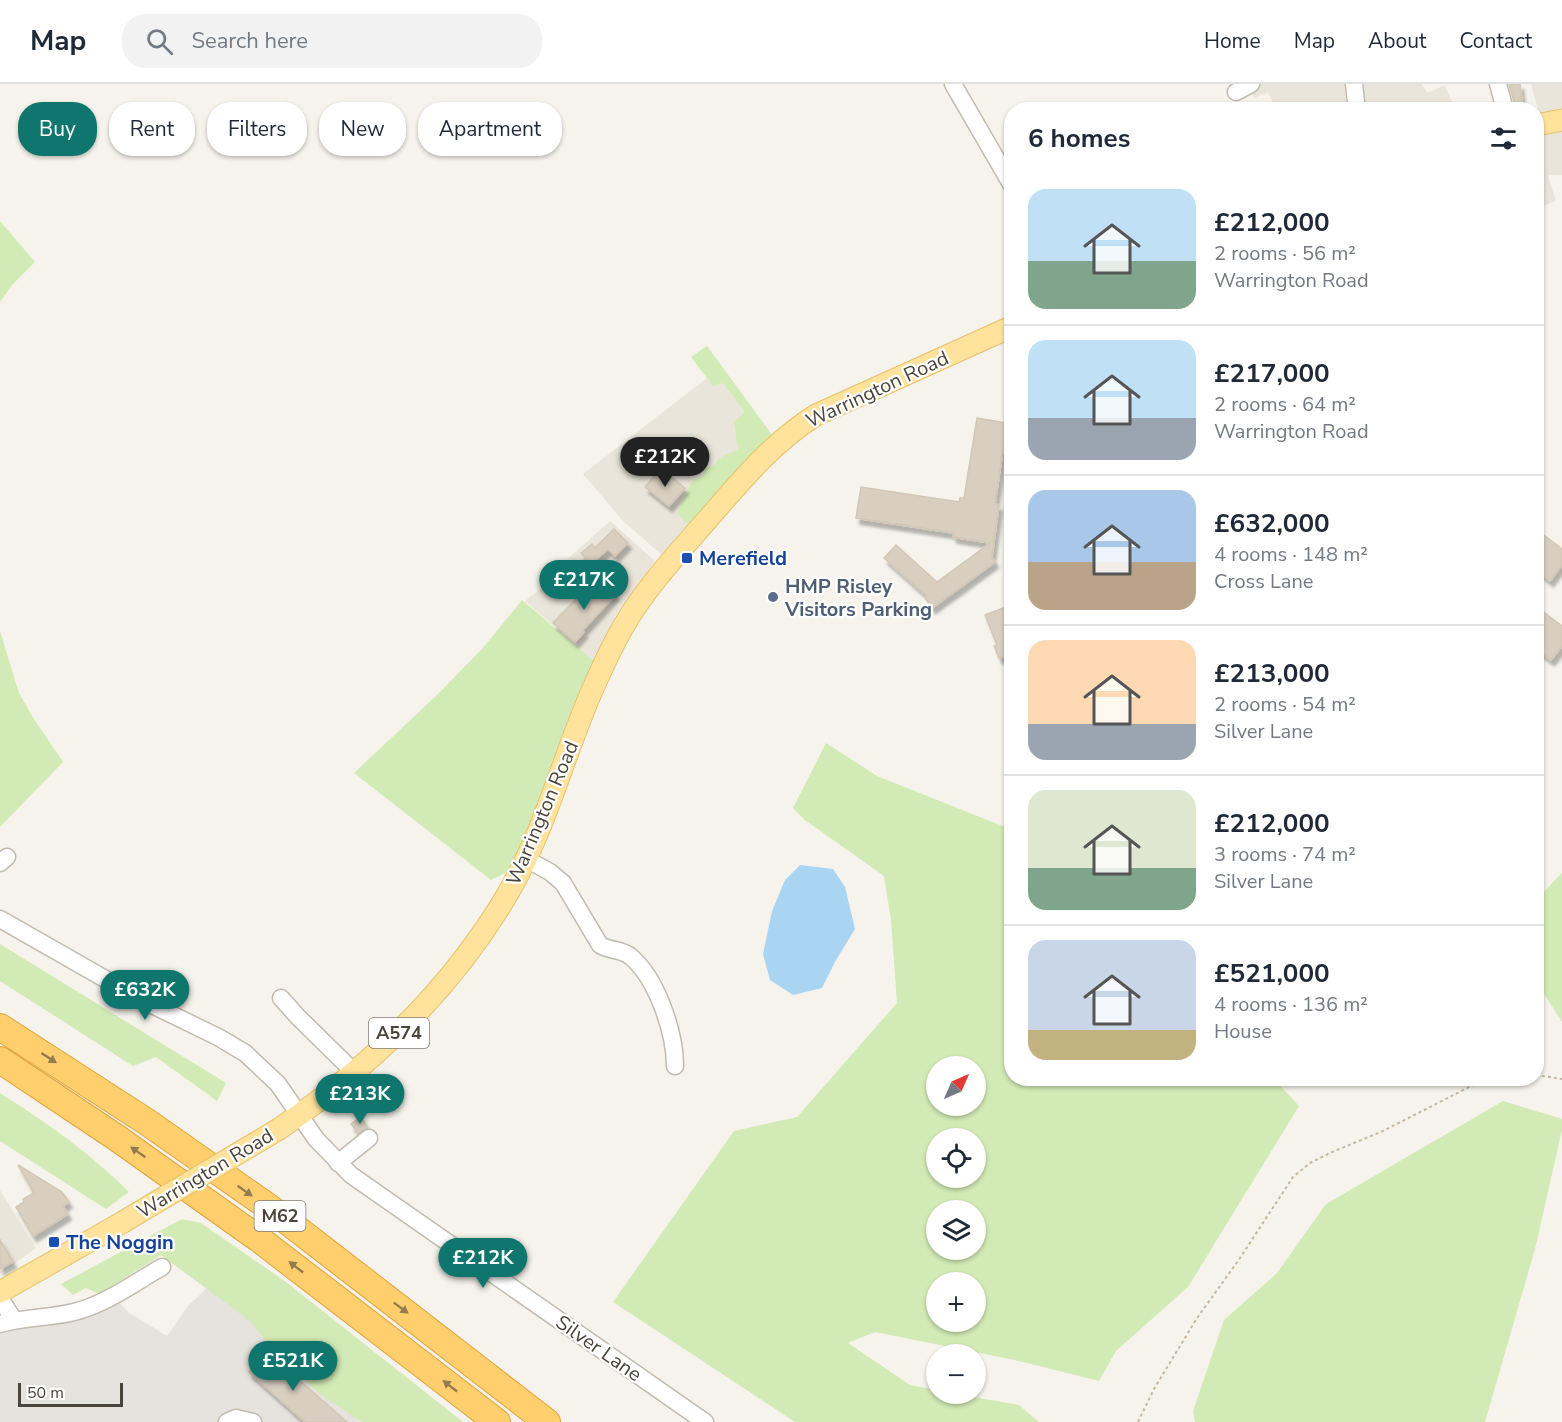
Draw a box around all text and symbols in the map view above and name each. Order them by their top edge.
search box [122,14,542,68]
text: Map [30,22,86,60]
icon: search [143,25,176,58]
text: Search here [191,26,308,56]
text: Home [1204,27,1261,55]
text: Map [1294,27,1335,55]
text: About [1368,27,1426,55]
text: Contact [1459,27,1532,55]
chip: Buy [18,102,97,156]
chip: Rent [109,102,195,156]
chip: Filters [207,102,307,156]
chip: New [319,102,406,156]
chip: Apartment [418,102,562,156]
text: 6 homes [1028,121,1130,156]
icon: filters [1487,122,1520,155]
text: £212,000 [1214,205,1330,240]
icon: home [1076,213,1148,285]
text: 2 rooms · 56 m² [1214,240,1356,267]
text: Warrington Road [1214,267,1369,294]
street label: Warrington Road [801,345,953,434]
text: £217,000 [1214,356,1330,391]
icon: home [1076,364,1148,436]
text: 2 rooms · 64 m² [1214,391,1356,418]
text: Warrington Road [1214,418,1369,445]
pin: £212K [623,437,707,488]
text: £212K [634,443,696,470]
text: £632,000 [1214,506,1330,541]
icon: home [1076,514,1148,586]
text: 4 rooms · 148 m² [1214,541,1368,568]
place label: Merefield [699,545,787,572]
marker: Merefield [680,551,694,565]
pin: £217K [542,560,626,611]
text: £217K [553,566,615,593]
text: Cross Lane [1214,568,1313,595]
place label: HMP Risley Visitors Parking [784,573,932,623]
marker: HMP Risley Visitors Parking [766,590,780,604]
text: £213,000 [1214,656,1330,691]
icon: home [1076,664,1148,736]
text: 2 rooms · 54 m² [1214,691,1356,718]
text: Silver Lane [1214,718,1313,745]
street label: Warrington Road [500,737,585,890]
text: £212,000 [1214,806,1330,841]
icon: home [1076,814,1148,886]
text: 3 rooms · 74 m² [1214,841,1356,868]
text: Silver Lane [1214,868,1313,895]
text: £521,000 [1214,956,1330,991]
icon: home [1076,964,1148,1036]
pin: £632K [103,970,187,1021]
text: £632K [114,976,176,1003]
text: 4 rooms · 136 m² [1214,991,1368,1018]
road number: A574 [369,1018,429,1048]
text: House [1214,1018,1272,1045]
one-way arrow [41,1053,57,1064]
north arrow [926,1056,986,1116]
map controls [926,1056,986,1404]
pin: £213K [318,1074,402,1125]
text: £213K [329,1080,391,1107]
street label: Warrington Road [132,1122,278,1225]
button: locate [926,1128,986,1188]
one-way arrow [131,1147,146,1159]
one-way arrow [237,1185,253,1197]
button: layers [926,1200,986,1260]
road number: M62 [254,1201,306,1231]
place label: The Noggin [66,1229,174,1256]
marker: The Noggin [47,1235,61,1249]
pin: £212K [441,1238,525,1289]
text: £212K [452,1244,514,1271]
one-way arrow [288,1261,304,1273]
button: + [926,1272,986,1332]
one-way arrow [394,1302,409,1314]
street label: Silver Lane [550,1309,647,1388]
pin: £521K [251,1341,335,1392]
button: − [926,1344,986,1404]
text: £521K [262,1347,324,1374]
scale bar [18,1380,123,1408]
one-way arrow [443,1381,458,1393]
text: 50 m [27,1382,64,1404]

